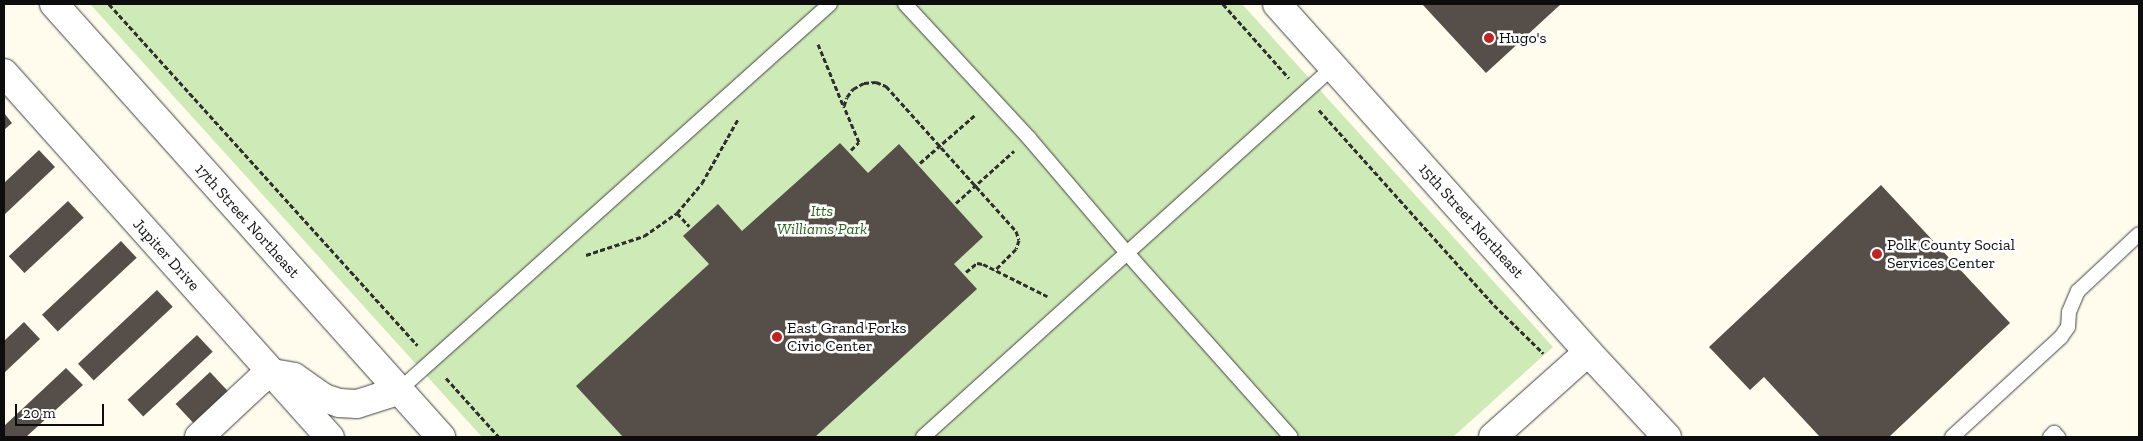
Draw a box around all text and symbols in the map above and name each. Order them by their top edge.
place label: Hugo's [1499,28,1547,48]
marker: Hugo's [1483,32,1495,44]
street label: 17th Street Northeast [191,160,303,282]
street label: 15th Street Northeast [1414,160,1528,282]
park label: Itts Williams Park [777,201,867,239]
street label: Jupiter Drive [129,215,203,295]
place label: Polk County Social Services Center [1887,235,2015,273]
marker: Polk County Social Services Center [1871,248,1883,260]
place label: East Grand Forks Civic Center [787,318,907,356]
marker: East Grand Forks Civic Center [771,331,783,343]
scale bar [18,394,106,426]
text: 20 m [23,404,56,422]

